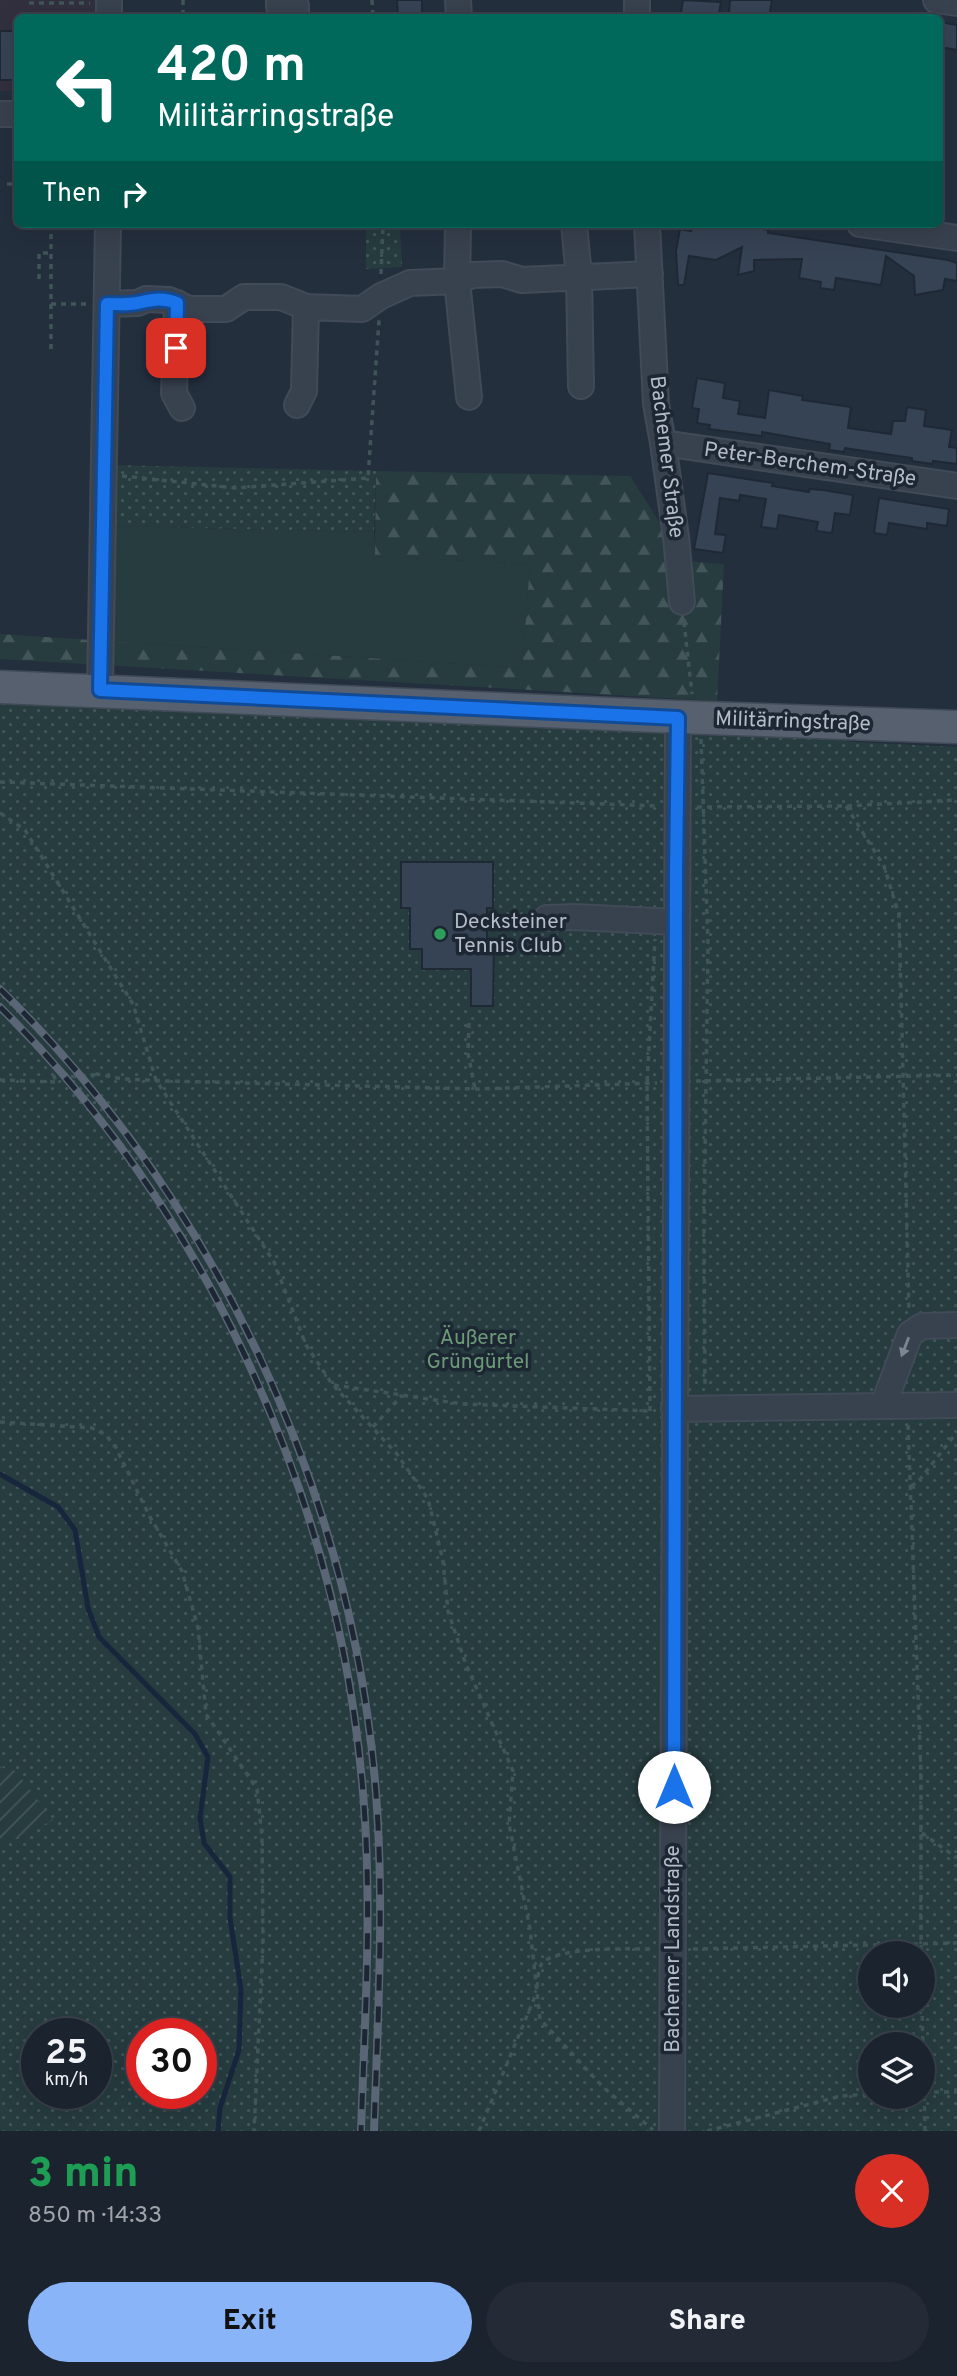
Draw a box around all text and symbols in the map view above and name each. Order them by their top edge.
text: 420 m [157,37,306,99]
icon: left [42,42,133,133]
text: Militärringstraße [157,98,394,138]
icon: right [115,175,153,213]
text: Then [42,178,101,211]
pin [146,318,206,378]
icon: arrive [157,329,195,367]
street label: Bachemer Straße [643,374,689,540]
street label: Peter-Berchem-Straße [702,437,918,493]
street label: Militärringstraße [715,706,871,738]
place label: Decksteiner Tennis Club [454,909,567,960]
marker: Decksteiner Tennis Club [432,926,448,942]
park label: Äußerer Grüngürtel [426,1325,530,1376]
one-way arrow [900,1336,911,1357]
position arrow [637,1750,711,1824]
street label: Bachemer Landstraße [660,1845,687,2053]
map controls [858,1941,935,2109]
button: sound [858,1941,935,2018]
speed limit sign: 30 [126,2018,217,2109]
text: 25 [45,2032,88,2076]
button: layers [858,2032,935,2109]
text: km/h [45,2069,88,2092]
text: 3 min [28,2149,139,2202]
button: close [855,2154,929,2228]
text: 850 m · 14:33 [28,2202,162,2231]
button: Exit [28,2282,472,2362]
button: Share [486,2282,929,2362]

